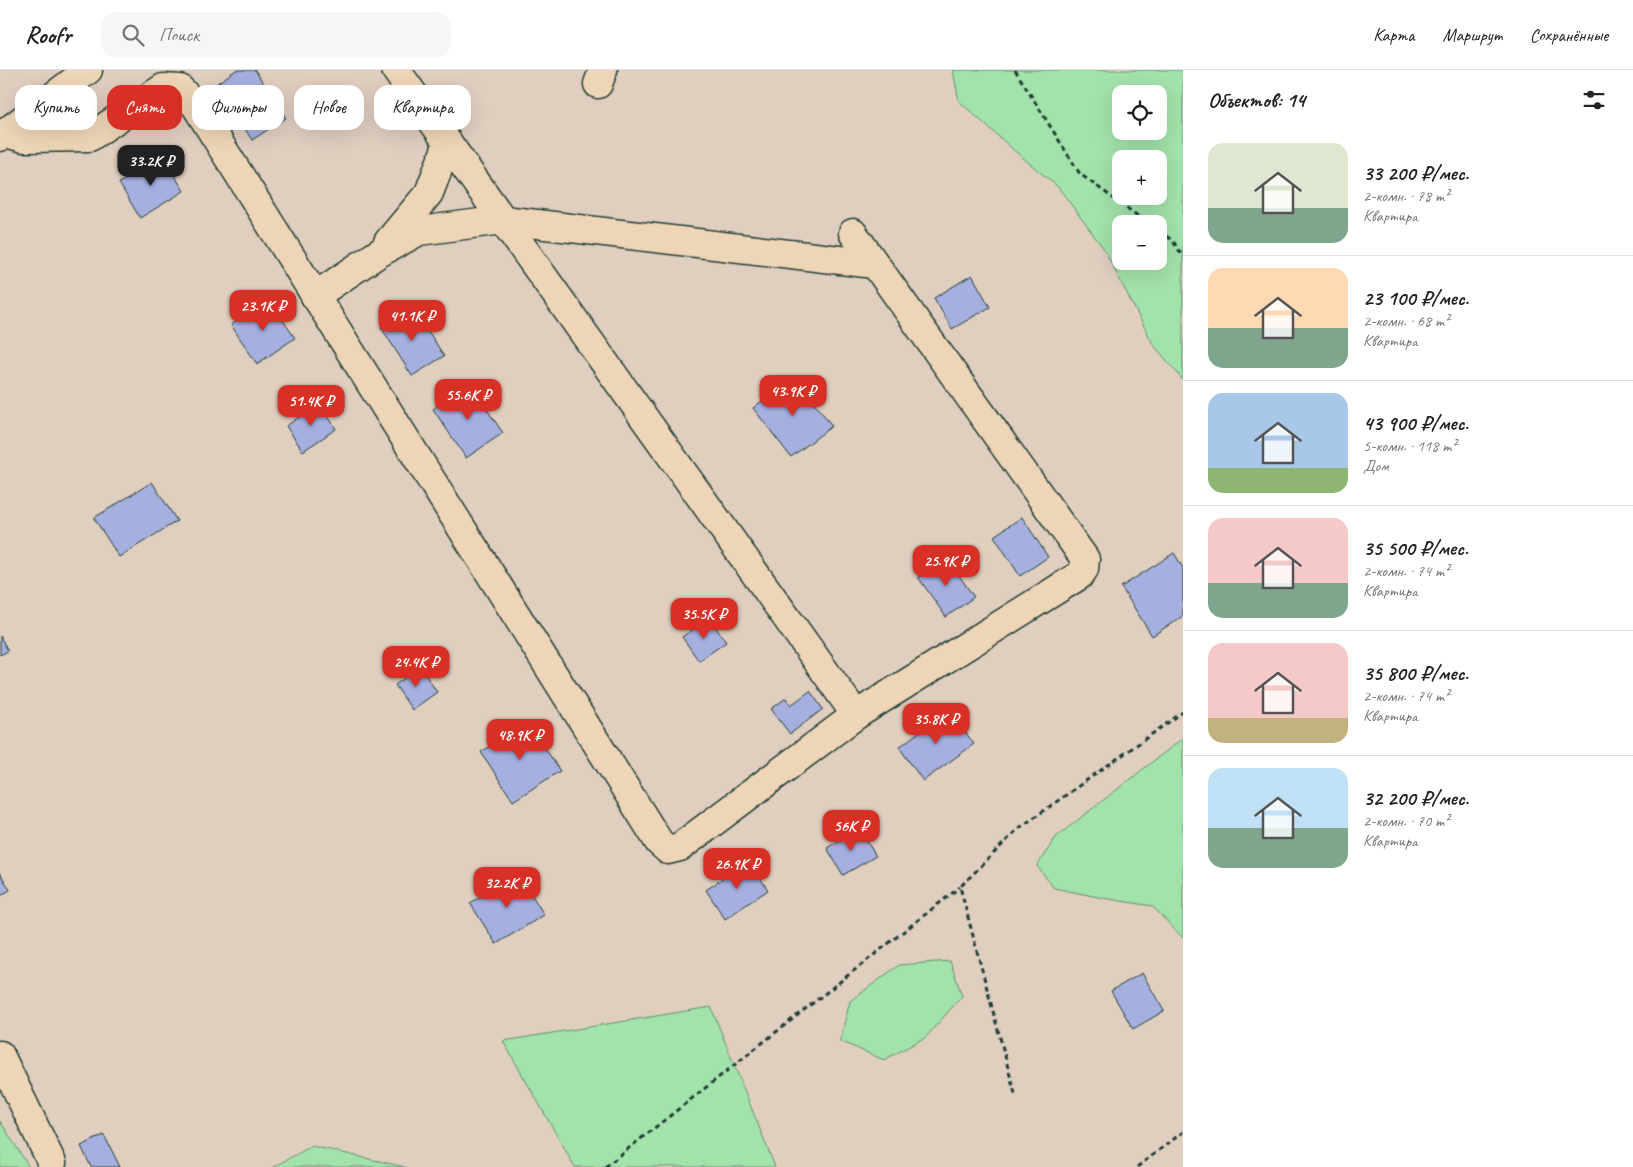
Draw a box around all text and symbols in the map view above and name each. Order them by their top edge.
search box [101,12,451,57]
text: Roofr [25,20,71,50]
icon: search [119,21,147,49]
text: Поиск [159,23,199,47]
text: Карта [1373,24,1414,46]
text: Маршрут [1442,24,1502,46]
text: Сохранённые [1530,24,1608,46]
chip: Купить [15,85,97,130]
chip: Снять [107,85,182,130]
chip: Фильтры [192,85,284,130]
chip: Новое [294,85,364,130]
chip: Квартира [374,85,471,130]
map controls [1112,85,1167,270]
button: locate [1112,85,1167,140]
icon: filters [1580,86,1608,114]
text: Объектов: 14 [1208,87,1305,113]
pin: 33.2K ₽ [105,144,197,187]
button: + [1112,150,1167,205]
text: 33.2K ₽ [128,151,174,171]
text: 33 200 ₽/мес. [1363,160,1469,186]
icon: home [1248,163,1308,223]
text: 2-комн. · 78 m² [1363,186,1449,206]
text: Квартира [1363,206,1418,226]
button: − [1112,215,1167,270]
text: 23 100 ₽/мес. [1363,285,1469,311]
icon: home [1248,288,1308,348]
pin: 23.1K ₽ [217,290,309,332]
text: 23.1K ₽ [240,296,286,316]
pin: 41.1K ₽ [366,300,458,342]
text: 41.1K ₽ [389,306,435,326]
text: 2-комн. · 68 m² [1363,311,1449,331]
text: Квартира [1363,331,1418,351]
pin: 43.9K ₽ [747,374,839,417]
pin: 55.6K ₽ [422,378,514,421]
text: 43.9K ₽ [771,381,815,401]
pin: 51.4K ₽ [265,384,357,427]
text: 55.6K ₽ [446,385,490,405]
text: 51.4K ₽ [289,391,333,411]
text: 43 900 ₽/мес. [1363,410,1468,436]
icon: home [1248,413,1308,473]
text: 5-комн. · 118 m² [1363,436,1456,456]
text: Дом [1363,456,1389,476]
text: 35 500 ₽/мес. [1363,535,1468,561]
icon: home [1248,538,1308,598]
pin: 25.9K ₽ [900,544,992,587]
text: 25.9K ₽ [924,551,968,571]
text: 2-комн. · 74 m² [1363,561,1449,581]
text: Квартира [1363,581,1418,601]
pin: 35.5K ₽ [658,598,750,640]
text: 35.5K ₽ [682,604,726,624]
pin: 24.4K ₽ [370,646,462,688]
text: 24.4K ₽ [393,652,439,672]
text: 35 800 ₽/мес. [1363,660,1468,686]
icon: home [1248,663,1308,723]
text: 2-комн. · 74 m² [1363,686,1449,706]
pin: 35.8K ₽ [890,702,982,745]
text: Квартира [1363,706,1418,726]
text: 35.8K ₽ [914,709,958,729]
pin: 48.9K ₽ [474,718,566,761]
text: 48.9K ₽ [498,725,542,745]
text: 32 200 ₽/мес. [1363,785,1469,811]
icon: home [1248,788,1308,848]
pin: 56K ₽ [816,810,886,852]
text: 2-комн. · 70 m² [1363,811,1449,831]
text: 56K ₽ [834,816,868,836]
text: Квартира [1363,831,1418,851]
pin: 26.9K ₽ [691,848,783,890]
text: 26.9K ₽ [714,854,760,874]
pin: 32.2K ₽ [461,866,553,909]
text: 32.2K ₽ [484,873,530,893]

